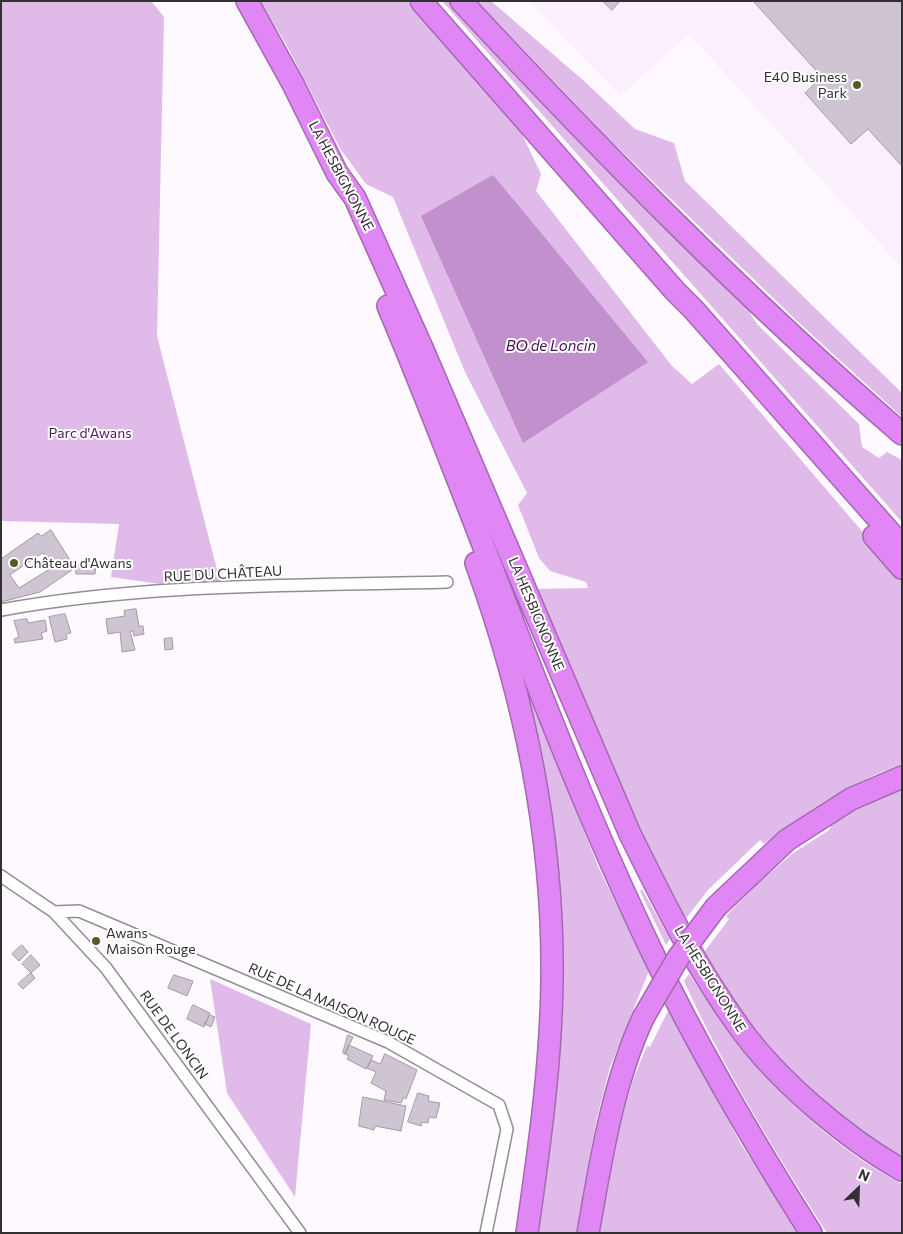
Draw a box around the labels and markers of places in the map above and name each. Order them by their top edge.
place label: E40 Business Park [764,69,847,102]
marker: E40 Business Park [851,79,863,91]
place label: Château d'Awans [24,555,132,571]
marker: Château d'Awans [8,557,20,569]
place label: Awans Maison Rouge [106,925,196,958]
marker: Awans Maison Rouge [90,935,102,947]

